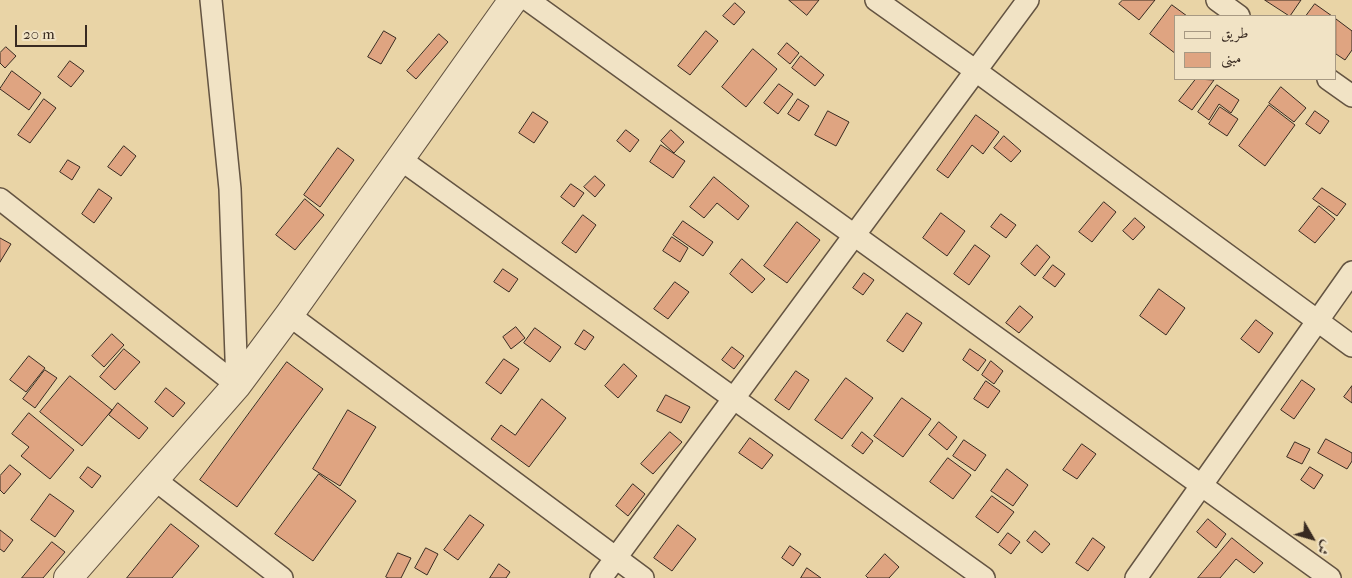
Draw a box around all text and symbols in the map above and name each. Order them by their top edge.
scale bar [18,15,90,47]
legend [1174,15,1337,80]
text: طريق [1221,24,1248,42]
text: 20 m [23,25,55,43]
text: مبنى [1221,49,1241,67]
north arrow [1287,513,1337,563]
text: ش [1313,537,1335,558]

